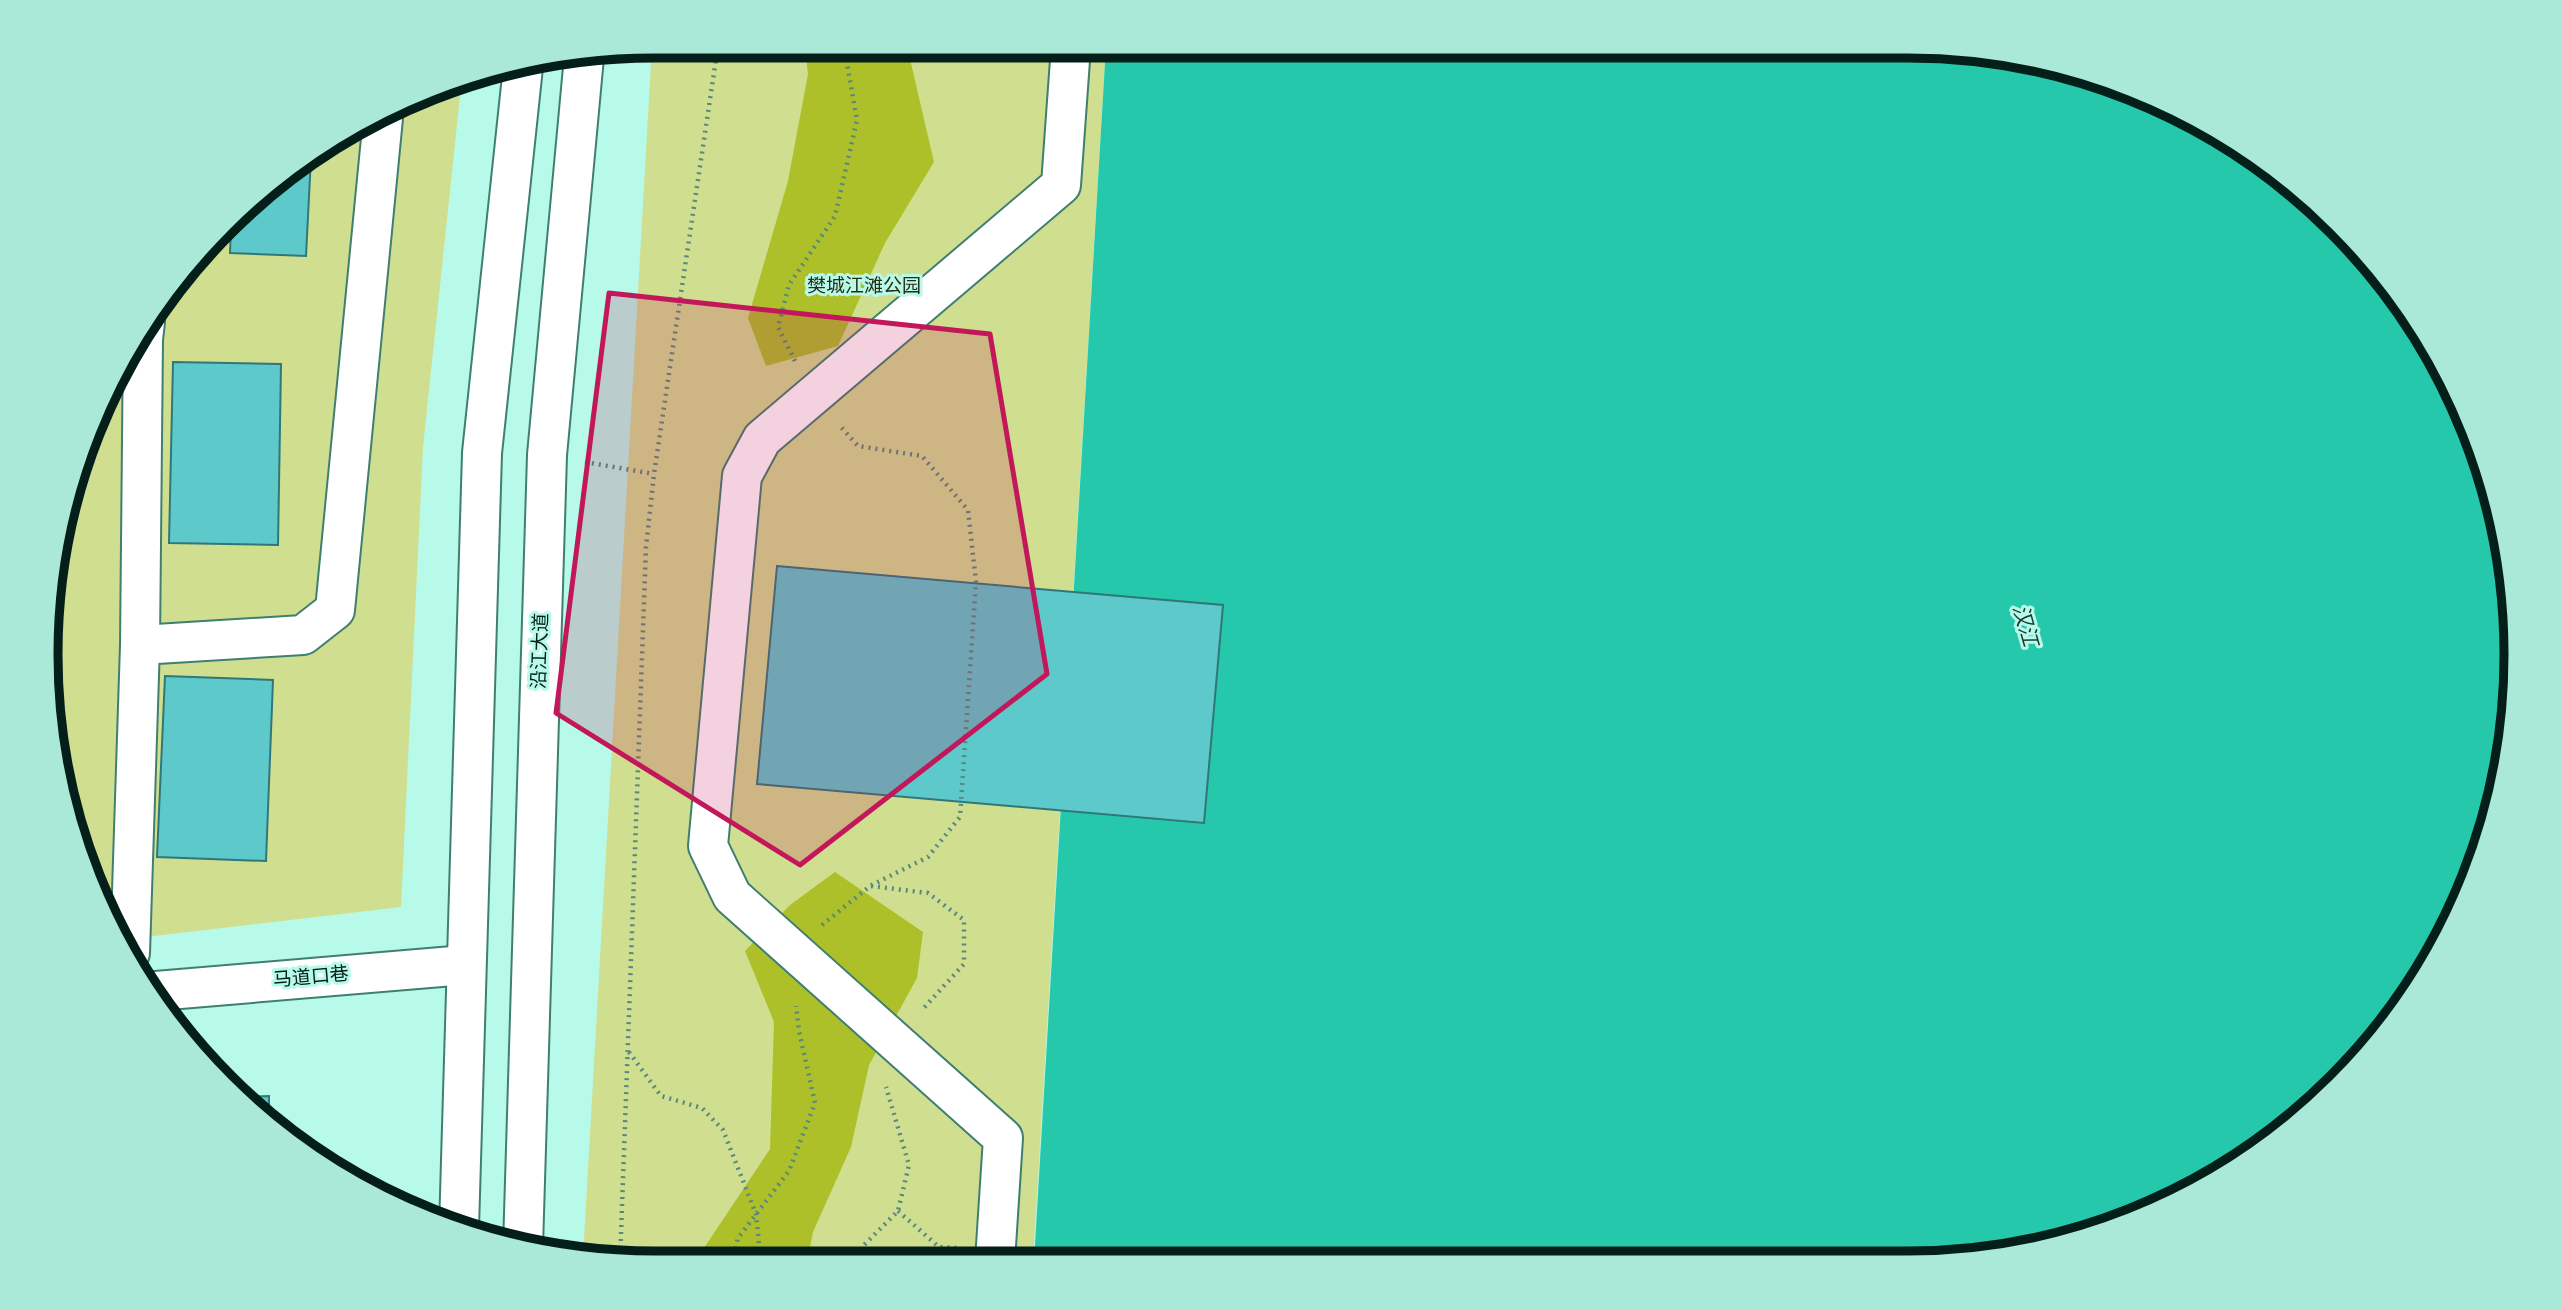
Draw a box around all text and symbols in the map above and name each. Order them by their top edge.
park label: 樊城江滩公园 [807,275,921,299]
water label: 汉江 [2005,602,2043,652]
street label: 沿江大道 [528,613,554,689]
street label: 马道口巷 [272,963,350,993]

